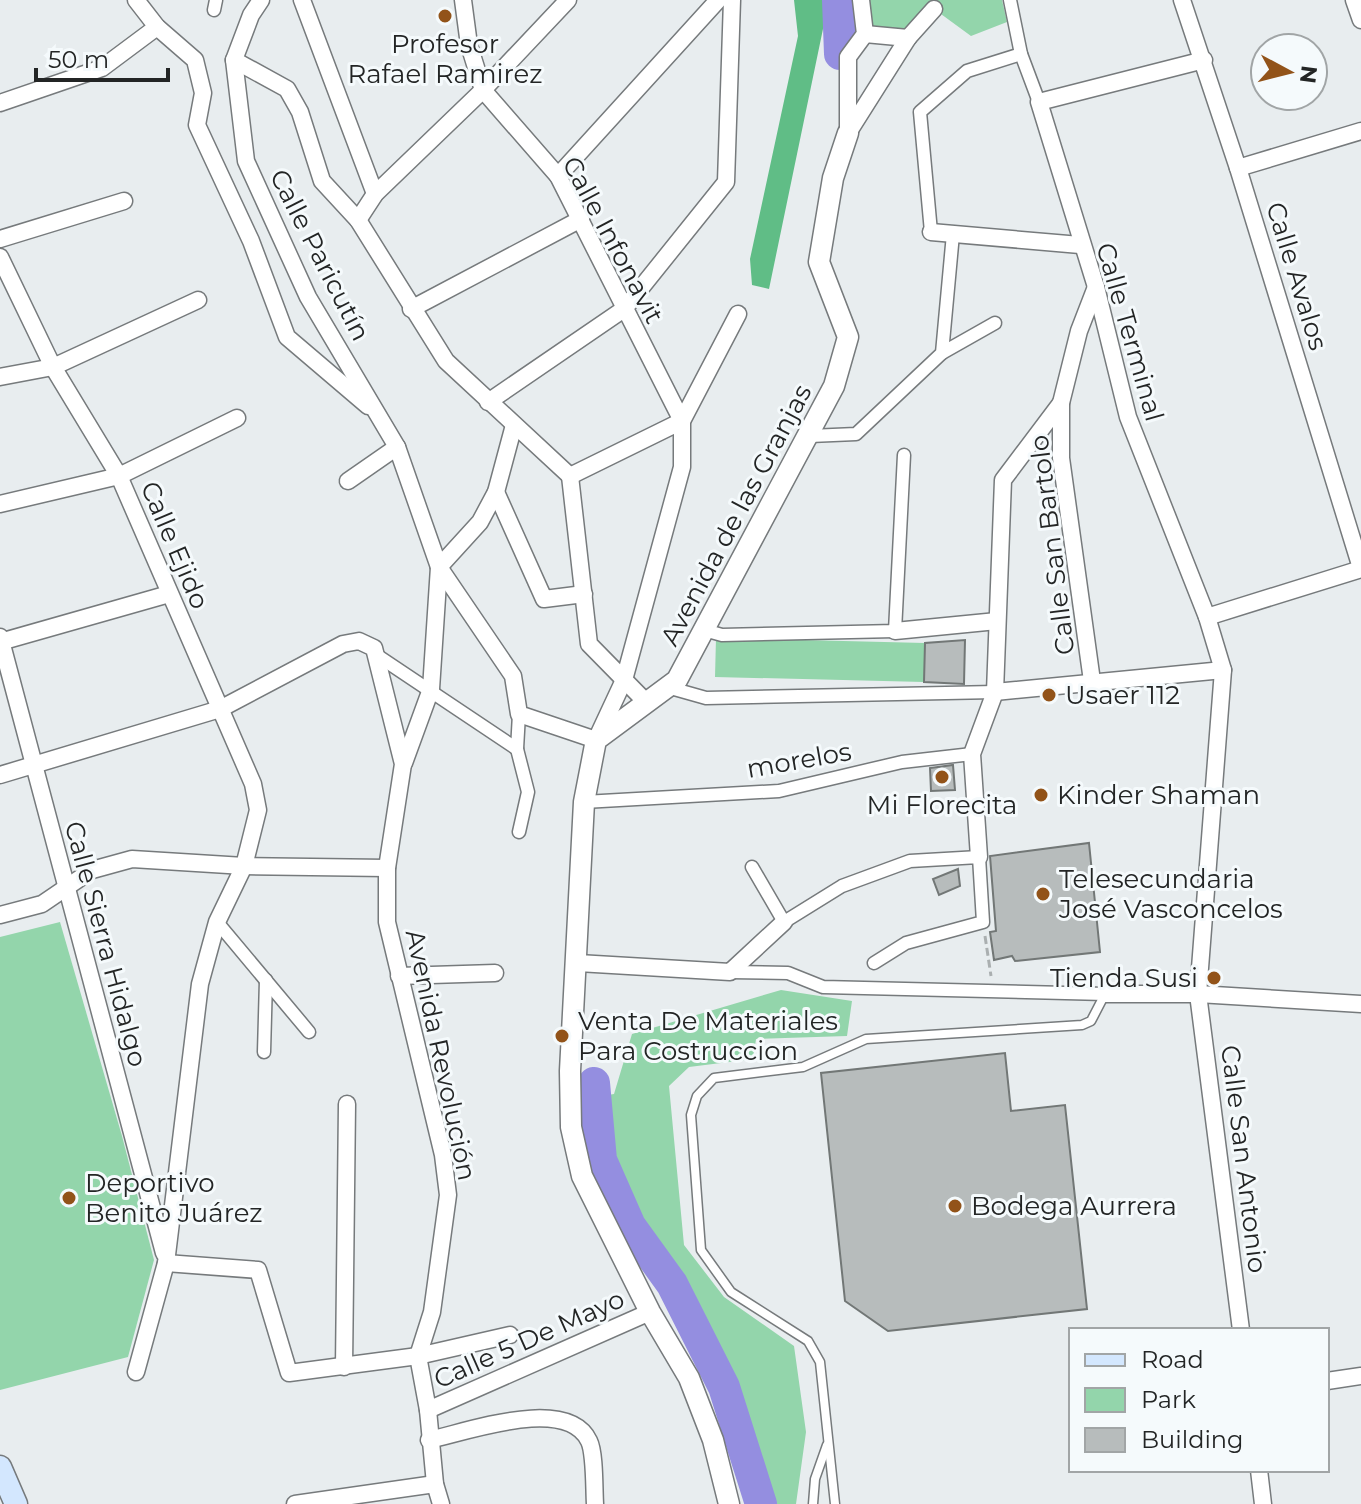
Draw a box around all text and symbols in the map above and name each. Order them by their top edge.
marker: Profesor Rafael Ramirez [436,7,454,25]
place label: Profesor Rafael Ramirez [348,28,542,90]
scale bar [36,32,168,82]
north arrow [1249,32,1329,112]
text: 50 m [48,45,109,74]
text: N [1294,64,1323,85]
street label: Calle Infonavit [556,151,670,329]
street label: Calle Paricutín [263,164,377,346]
street label: Calle Avalos [1259,198,1335,354]
street label: Calle Terminal [1089,239,1171,425]
street label: Avenida de las Granjas [654,379,818,651]
street label: Calle San Bartolo [1023,433,1081,657]
street label: Calle Ejido [134,476,216,614]
place label: Usaer 112 [1065,679,1180,711]
marker: Usaer 112 [1040,686,1058,704]
street label: morelos [744,735,854,785]
marker: Mi Florecita [933,768,951,786]
place label: Kinder Shaman [1057,779,1260,811]
marker: Kinder Shaman [1032,786,1050,804]
place label: Mi Florecita [867,789,1017,821]
street label: Calle Sierra Hidalgo [58,818,154,1070]
place label: Telesecundaria José Vasconcelos [1058,863,1283,925]
marker: Telesecundaria José Vasconcelos [1034,885,1052,903]
street label: Avenida Revolución [399,927,483,1183]
place label: Tienda Susi [1050,962,1198,994]
marker: Tienda Susi [1205,969,1223,987]
place label: Venta De Materiales Para Costruccion [578,1005,838,1067]
marker: Venta De Materiales Para Costruccion [553,1027,571,1045]
street label: Calle San Antonio [1214,1043,1274,1275]
place label: Deportivo Benito Juárez [85,1167,263,1229]
marker: Deportivo Benito Juárez [60,1189,78,1207]
place label: Bodega Aurrera [971,1190,1177,1222]
marker: Bodega Aurrera [946,1197,964,1215]
street label: Calle 5 De Mayo [429,1283,629,1395]
legend [1069,1328,1329,1472]
text: Road [1141,1345,1204,1374]
text: Park [1141,1385,1196,1414]
text: Building [1141,1425,1244,1454]

